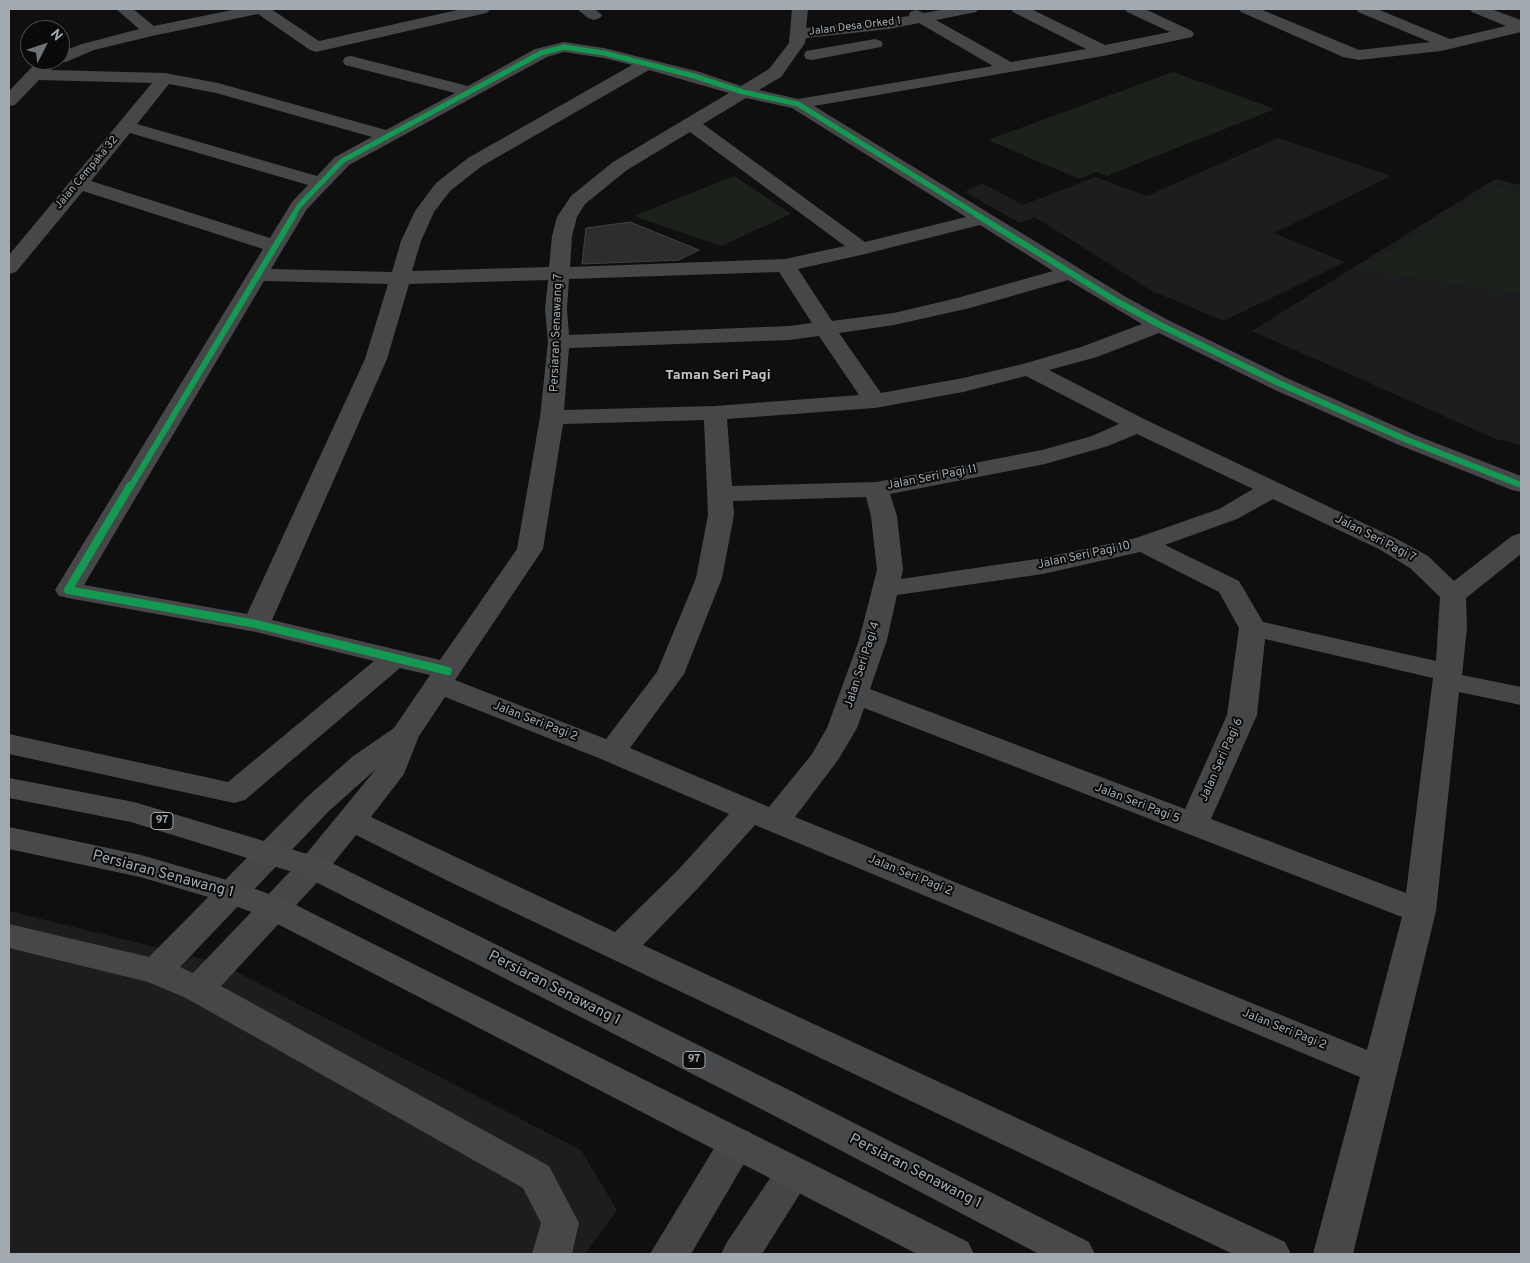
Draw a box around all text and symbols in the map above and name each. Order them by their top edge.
street label: Jalan Desa Orked 1 [808,15,902,39]
north arrow [20,20,70,70]
text: N [46,26,66,45]
street label: Jalan Cempaka 32 [53,134,121,212]
street label: Persiaran Senawang 7 [548,273,566,393]
district label: Taman Seri Pagi [665,368,771,384]
street label: Jalan Seri Pagi 11 [886,462,978,494]
street label: Jalan Seri Pagi 7 [1332,512,1418,566]
street label: Jalan Seri Pagi 10 [1036,539,1132,573]
street label: Jalan Seri Pagi 4 [842,620,884,710]
street label: Jalan Seri Pagi 2 [490,699,580,745]
street label: Jalan Seri Pagi 6 [1197,716,1247,804]
street label: Jalan Seri Pagi 5 [1092,781,1182,827]
road number: 97 [151,812,173,829]
street label: Persiaran Senawang 1 [90,847,236,903]
street label: Jalan Seri Pagi 2 [866,852,954,900]
street label: Persiaran Senawang 1 [485,948,623,1030]
street label: Jalan Seri Pagi 2 [1240,1006,1328,1054]
road number: 97 [683,1052,705,1068]
street label: Persiaran Senawang 1 [846,1131,984,1213]

